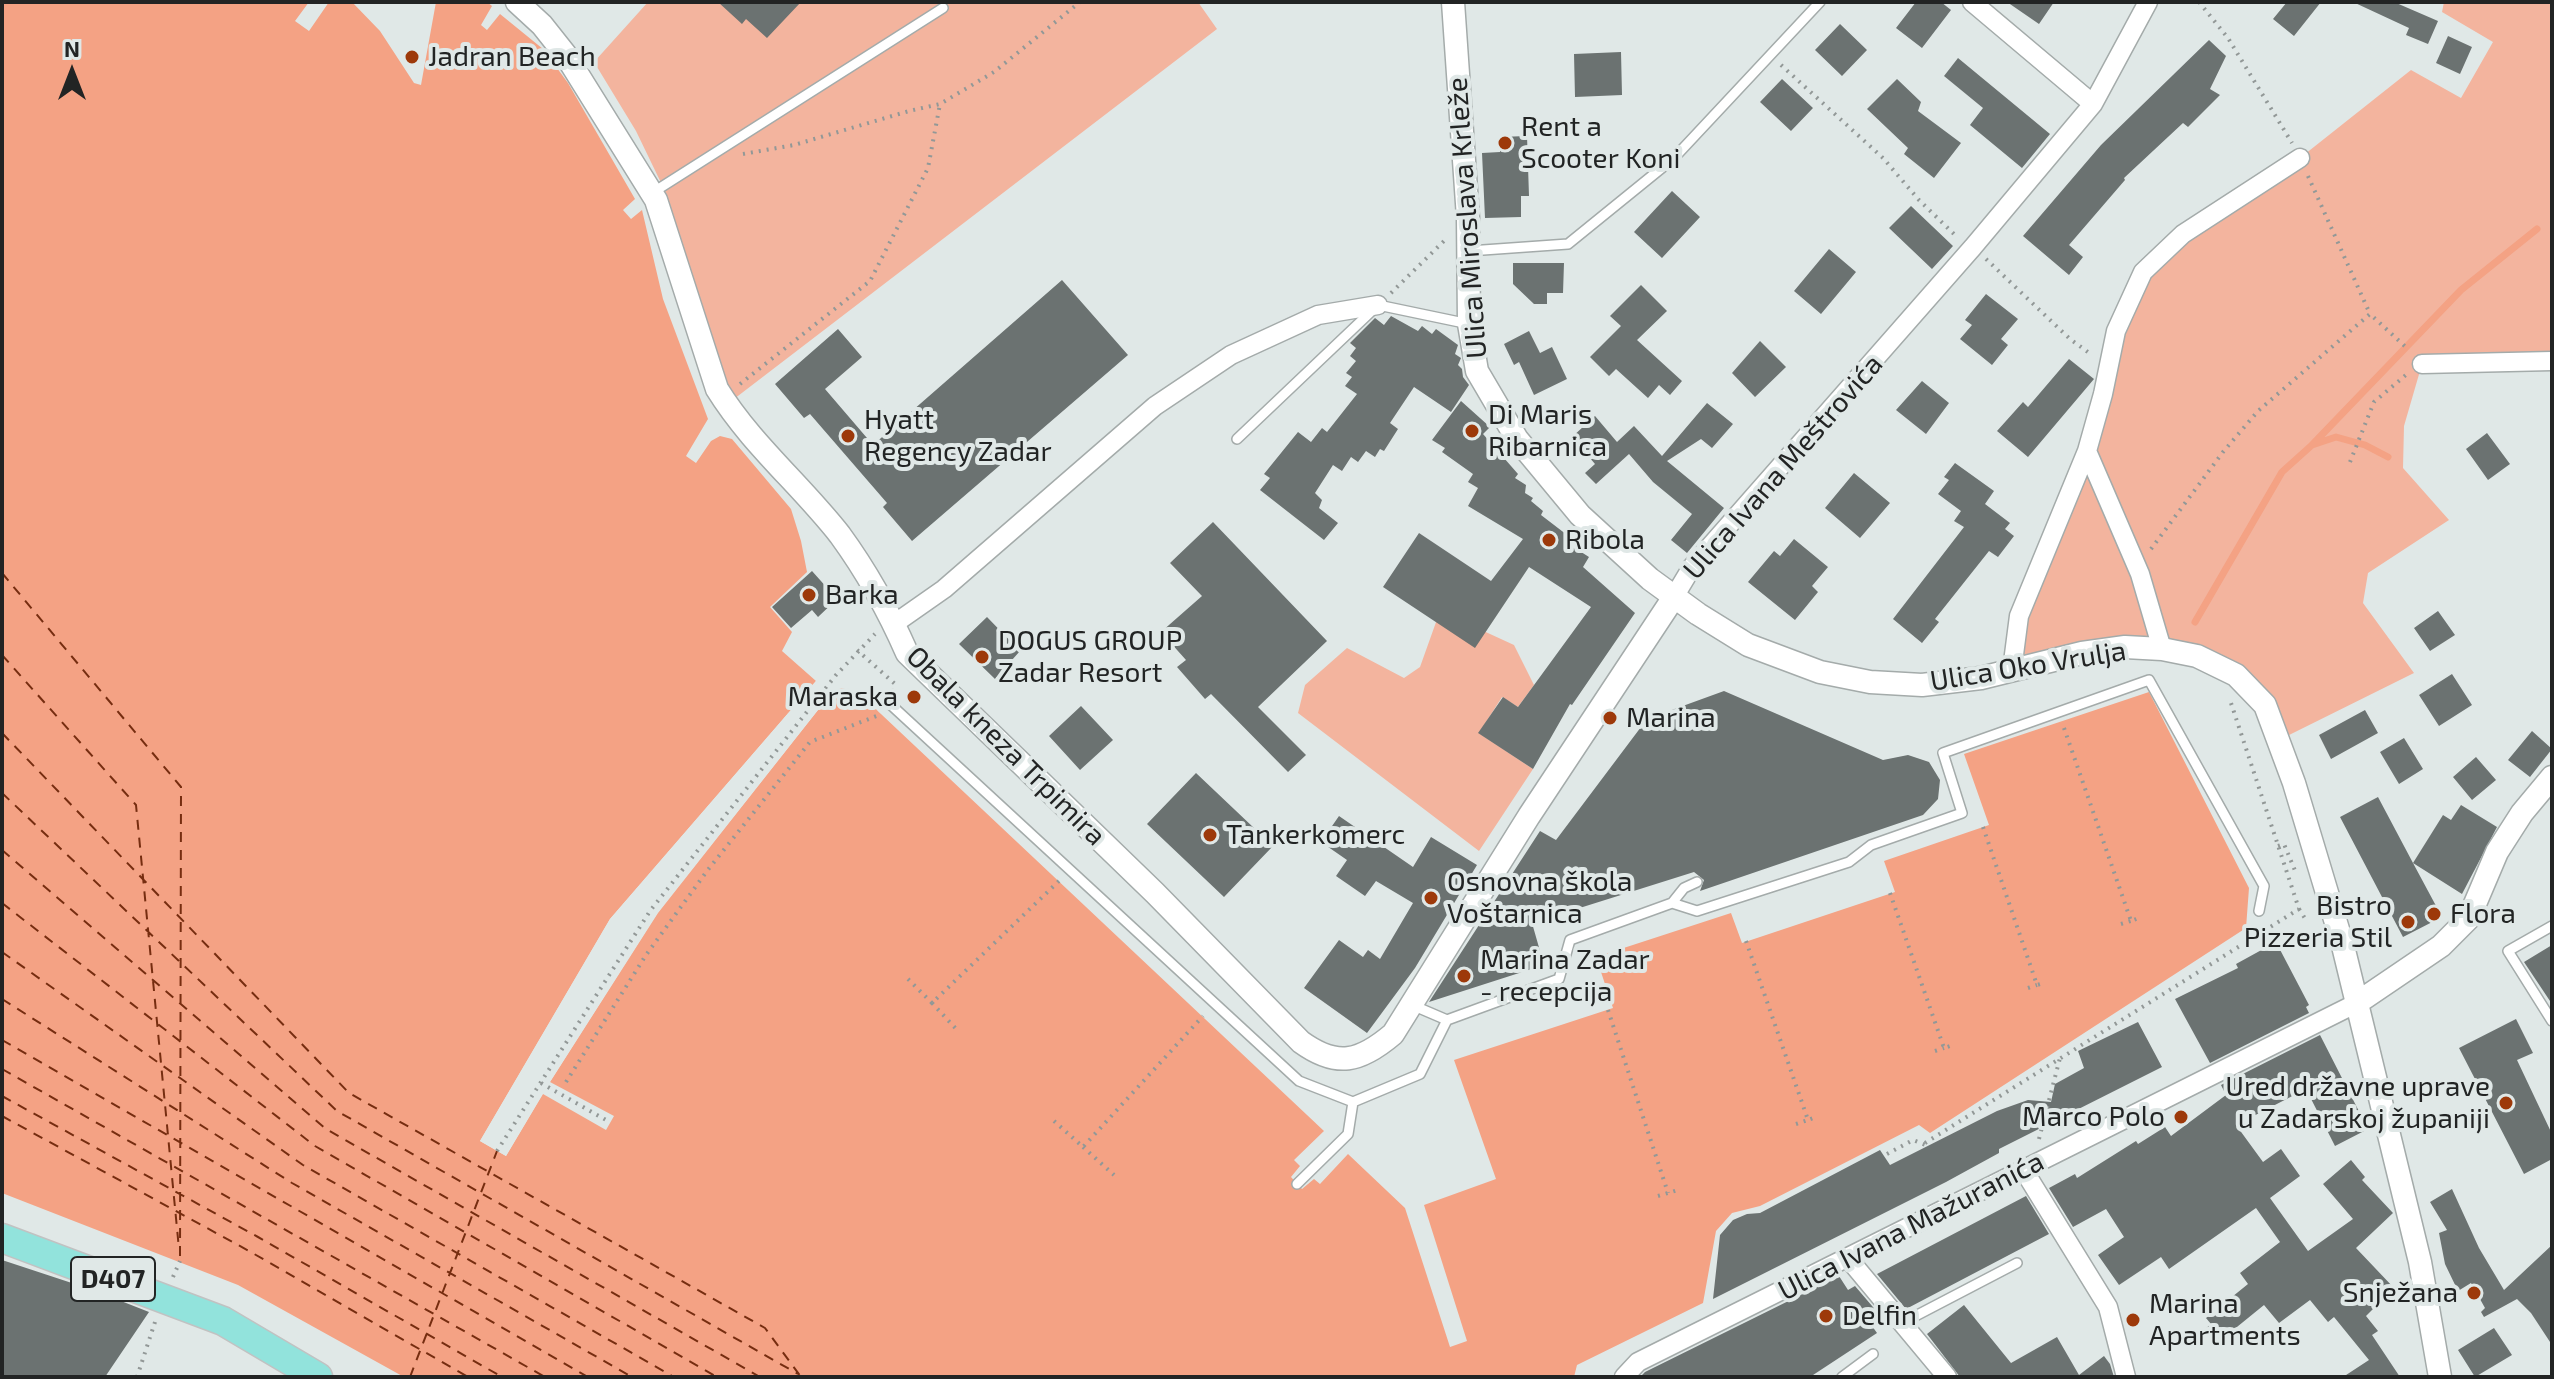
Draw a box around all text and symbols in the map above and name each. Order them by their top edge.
north arrow [32,32,112,112]
text: N [64,35,80,61]
place label: Jadran Beach [428,40,596,74]
marker: Jadran Beach [403,48,421,66]
street label: Ulica Miroslava Krleže [1440,76,1494,360]
place label: Rent a Scooter Koni [1521,110,1680,176]
marker: Rent a Scooter Koni [1496,134,1514,152]
street label: Ulica Ivana Meštrovića [1676,348,1890,586]
place label: Di Maris Ribarnica [1488,398,1607,464]
place label: Hyatt Regency Zadar [864,403,1052,469]
marker: Di Maris Ribarnica [1463,422,1481,440]
marker: Hyatt Regency Zadar [839,427,857,445]
place label: Ribola [1565,523,1645,557]
marker: Ribola [1540,531,1558,549]
place label: Barka [825,578,899,612]
marker: Barka [800,586,818,604]
place label: DOGUS GROUP Zadar Resort [998,624,1182,690]
street label: Ulica Oko Vrulja [1928,634,2128,698]
street label: Obala kneza Trpimira [900,640,1112,852]
marker: DOGUS GROUP Zadar Resort [973,648,991,666]
place label: Maraska [788,680,898,714]
marker: Maraska [905,688,923,706]
place label: Marina [1626,701,1716,735]
marker: Marina [1601,709,1619,727]
place label: Tankerkomerc [1226,818,1405,852]
marker: Tankerkomerc [1201,826,1219,844]
place label: Osnovna škola Voštarnica [1447,865,1632,931]
marker: Osnovna škola Voštarnica [1422,889,1440,907]
place label: Bistro Pizzeria Stil [2244,889,2392,955]
place label: Flora [2450,897,2516,931]
marker: Flora [2425,905,2443,923]
marker: Bistro Pizzeria Stil [2399,913,2417,931]
place label: Marina Zadar - recepcija [1480,943,1650,1009]
marker: Marina Zadar - recepcija [1455,967,1473,985]
place label: Ured državne uprave u Zadarskoj županiji [2225,1070,2490,1136]
marker: Ured državne uprave u Zadarskoj županiji [2497,1094,2515,1112]
place label: Marco Polo [2022,1100,2165,1134]
marker: Marco Polo [2172,1108,2190,1126]
street label: Ulica Ivana Mažuranića [1773,1144,2049,1308]
road number: D407 [71,1257,155,1301]
place label: Snježana [2343,1276,2458,1310]
marker: Snježana [2465,1284,2483,1302]
place label: Marina Apartments [2149,1287,2301,1353]
place label: Delfin [1842,1299,1917,1333]
marker: Delfin [1817,1307,1835,1325]
marker: Marina Apartments [2124,1311,2142,1329]

